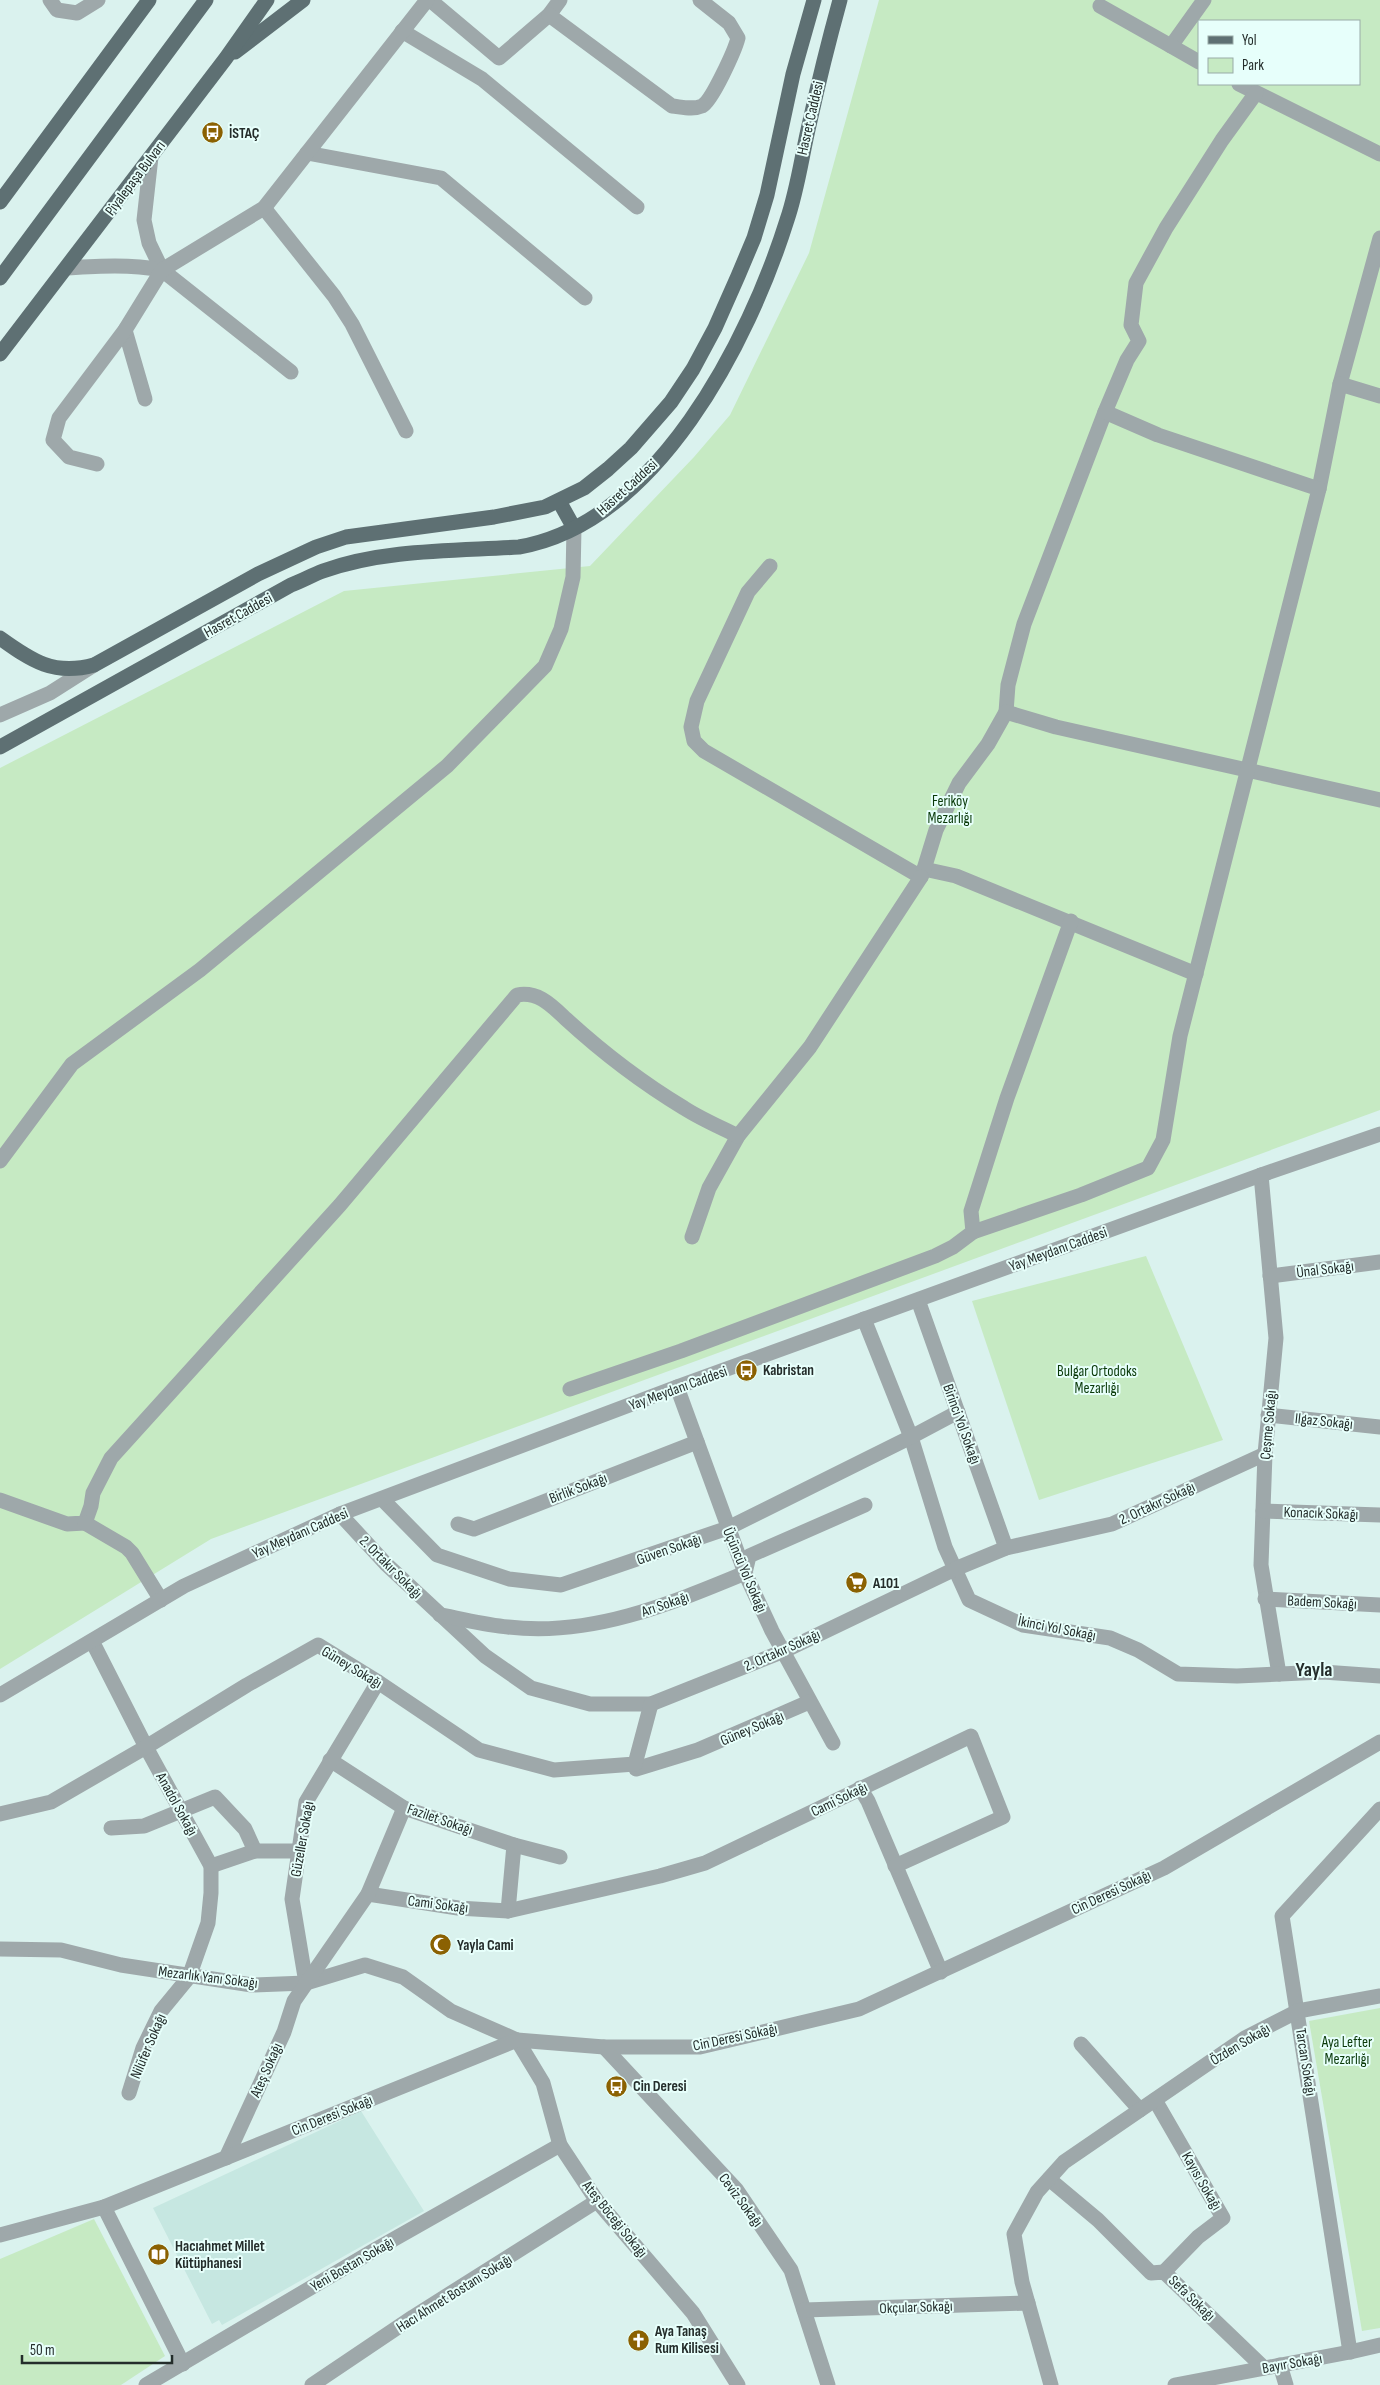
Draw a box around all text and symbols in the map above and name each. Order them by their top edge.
legend [1198,20,1360,85]
text: Yol [1242,31,1257,50]
text: Park [1242,56,1264,75]
street label: Hasret Caddesi [793,79,828,157]
bus stop icon: İSTAÇ [201,121,225,145]
place label: İSTAÇ [229,124,260,143]
street label: Piyalepaşa Bulvarı [101,137,170,220]
street label: Hasret Caddesi [593,455,662,520]
street label: Hasret Caddesi [201,589,276,642]
park label: Feriköy Mezarlığı [928,792,972,828]
street label: Yay Meydanı Caddesi [1006,1223,1110,1276]
street label: Ünal Sokağı [1295,1257,1355,1282]
bus stop icon: Kabristan [735,1358,759,1382]
place label: Kabristan [763,1361,814,1380]
street label: Yay Meydanı Caddesi [626,1362,730,1415]
park label: Bulgar Ortodoks Mezarlığı [1057,1362,1137,1398]
street label: Birinci Yol Sokağı [938,1381,985,1467]
street label: Çeşme Sokağı [1256,1390,1281,1461]
street label: Ilgaz Sokağı [1294,1409,1354,1434]
street label: Birlik Sokağı [546,1469,610,1508]
street label: 2. Ortakır Sokağı [1116,1478,1198,1529]
street label: Konacık Sokağı [1283,1503,1359,1524]
street label: Yay Meydanı Caddesi [249,1504,351,1563]
street label: Üçüncü Yol Sokağı [718,1525,771,1616]
street label: Güven Sokağı [634,1530,704,1569]
street label: 2. Ortakır Sokağı [355,1532,426,1603]
supermarket icon: A101 [845,1571,869,1595]
place label: A101 [872,1574,899,1593]
street label: Arı Sokağı [638,1587,691,1622]
street label: Badem Sokağı [1287,1591,1357,1614]
street label: İkinci Yol Sokağı [1016,1612,1097,1645]
street label: 2. Ortakır Sokağı [741,1625,823,1676]
street label: Güney Sokağı [318,1642,385,1693]
district label: Yayla [1296,1658,1332,1682]
street label: Güney Sokağı [718,1707,787,1750]
street label: Anadol Sokağı [151,1768,202,1839]
street label: Cami Sokağı [808,1778,871,1821]
street label: Fazilet Sokağı [405,1799,475,1840]
street label: Güzeller Sokağı [287,1800,318,1878]
street label: Cin Deresi Sokağı [1068,1866,1154,1919]
street label: Cami Sokağı [407,1891,469,1918]
mosque icon: Yayla Cami [429,1933,453,1957]
place label: Yayla Cami [457,1936,514,1955]
street label: Mezarlık Yanı Sokağı [157,1962,259,1993]
street label: Nilüfer Sokağı [126,2011,171,2082]
street label: Cin Deresi Sokağı [691,2019,779,2056]
street label: Özden Sokağı [1207,2019,1274,2070]
street label: Tarcan Sokağı [1291,2027,1320,2097]
park label: Aya Lefter Mezarlığı [1321,2033,1373,2069]
street label: Ateş Sokağı [246,2040,287,2101]
bus stop icon: Cin Deresi [605,2074,629,2098]
place label: Cin Deresi [633,2077,687,2096]
street label: Cin Deresi Sokağı [289,2091,376,2140]
street label: Kayısı Sokağı [1177,2149,1226,2214]
street label: Ceviz Sokağı [714,2170,767,2231]
street label: Ateş Böceği Sokağı [577,2176,651,2262]
street label: Yeni Bostan Sokağı [307,2233,397,2296]
place label: Hacıahmet Millet Kütüphanesi [175,2237,265,2273]
library icon: Hacıahmet Millet Kütüphanesi [147,2243,171,2267]
street label: Hacı Ahmet Bostanı Sokağı [393,2250,516,2337]
street label: Sefa Sokağı [1164,2271,1219,2325]
street label: Okçular Sokağı [879,2297,953,2318]
place label: Aya Tanaş Rum Kilisesi [654,2322,719,2358]
church icon: Aya Tanaş Rum Kilisesi [627,2328,651,2352]
scale bar [22,2332,172,2364]
text: 50 m [30,2341,55,2360]
street label: Bayır Sokağı [1261,2349,1324,2378]

